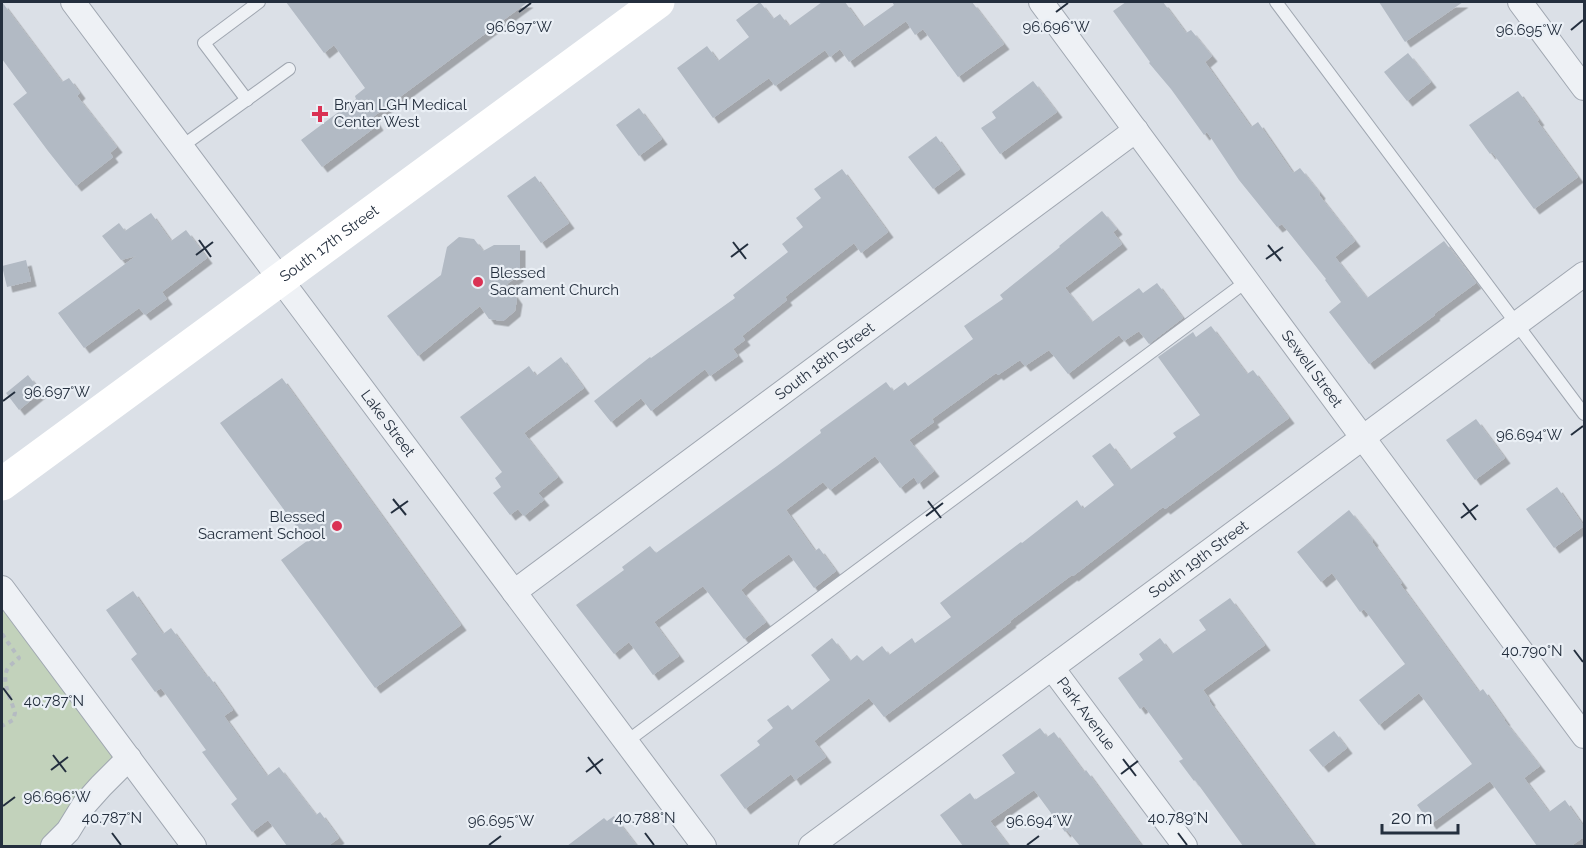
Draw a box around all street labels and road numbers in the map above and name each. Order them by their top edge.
street label: South 17th Street [276,201,382,286]
street label: South 18th Street [771,318,878,404]
street label: Sewell Street [1277,327,1346,411]
street label: Lake Street [357,386,419,460]
street label: South 19th Street [1145,517,1252,602]
street label: Park Avenue [1053,674,1119,754]

